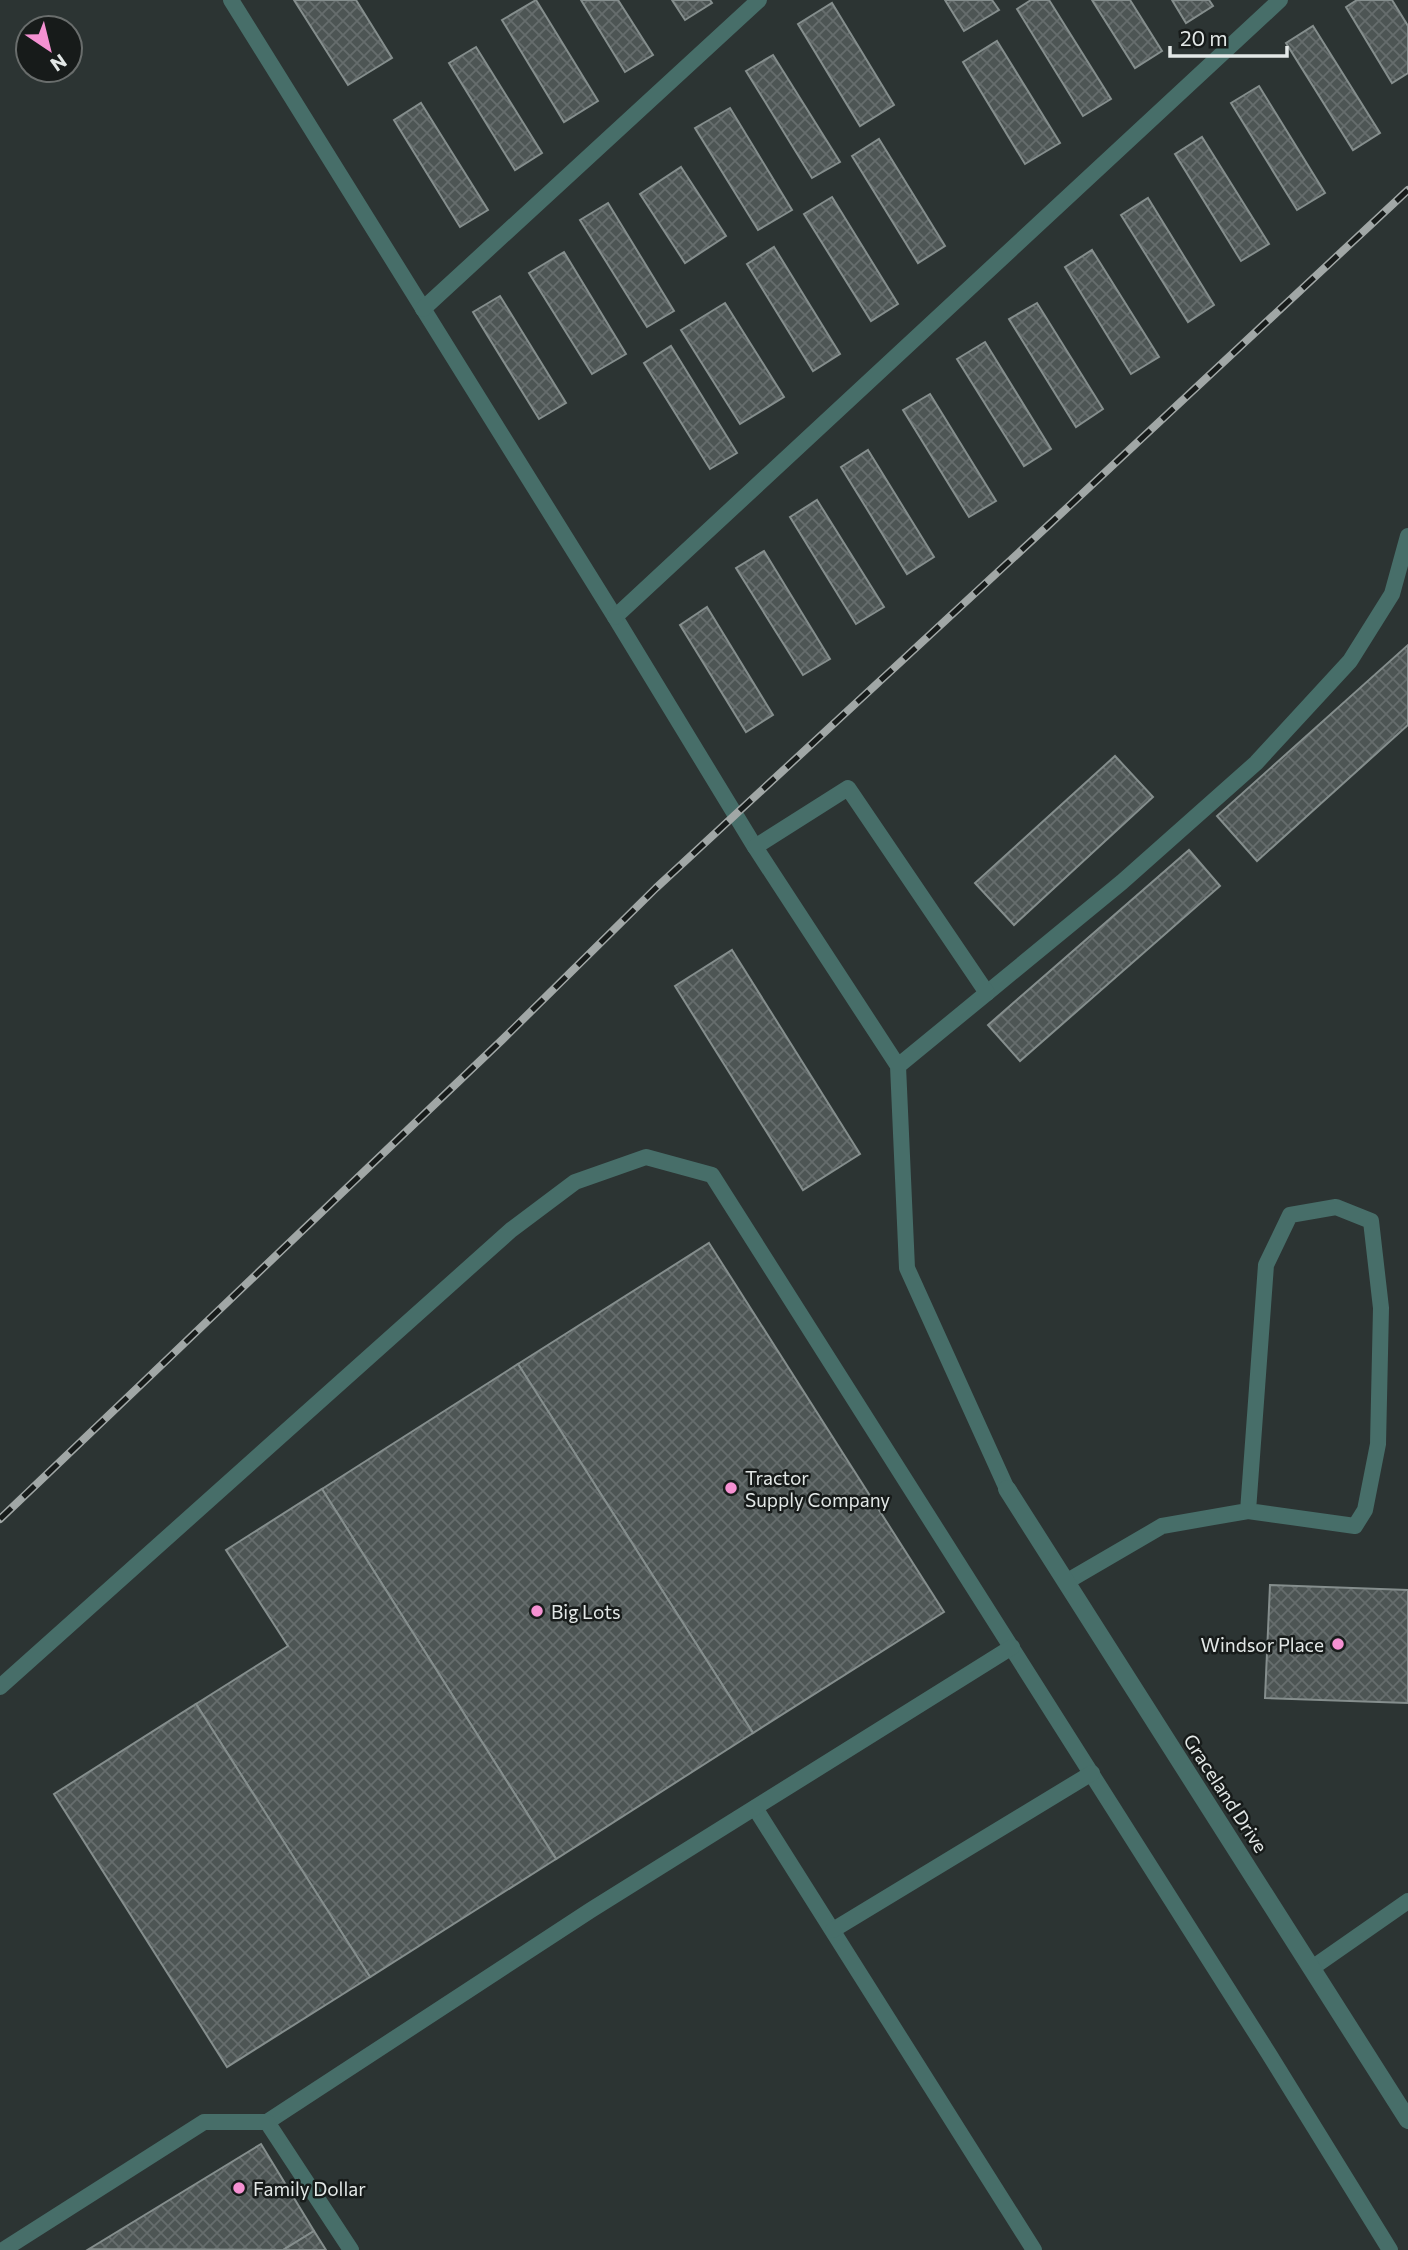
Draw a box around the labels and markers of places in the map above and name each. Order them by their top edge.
place label: Tractor Supply Company [745,1466,890,1511]
marker: Tractor Supply Company [723,1480,739,1496]
place label: Big Lots [551,1600,621,1623]
marker: Big Lots [529,1603,545,1619]
place label: Windsor Place [1201,1633,1324,1656]
marker: Windsor Place [1330,1636,1346,1652]
place label: Family Dollar [253,2177,366,2200]
marker: Family Dollar [231,2180,247,2196]

